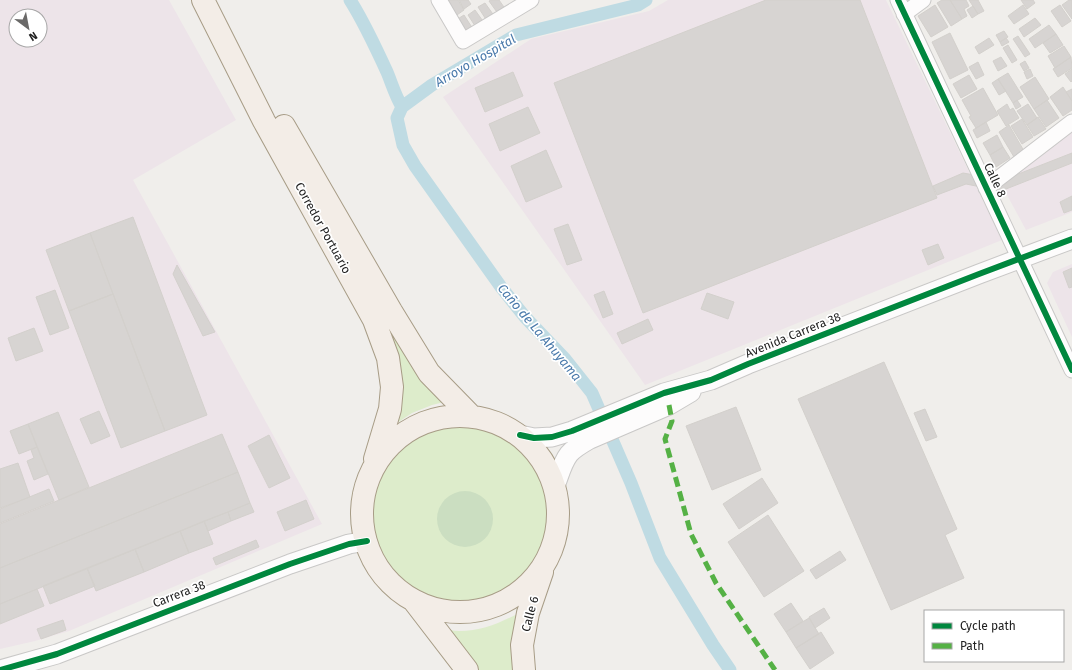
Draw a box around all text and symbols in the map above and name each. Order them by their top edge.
north arrow [8,8,48,48]
text: N [26,29,40,44]
water label: Arroyo Hospital [431,31,518,90]
street label: Calle 8 [981,161,1009,200]
street label: Corredor Portuario [292,180,354,276]
water label: Caño de La Ahuyama [495,281,585,384]
street label: Avenida Carrera 38 [743,309,843,361]
street label: Carrera 38 [151,577,208,610]
street label: Calle 6 [519,595,541,633]
legend [924,610,1064,662]
text: Cycle path [960,619,1016,633]
text: Path [960,639,984,653]

